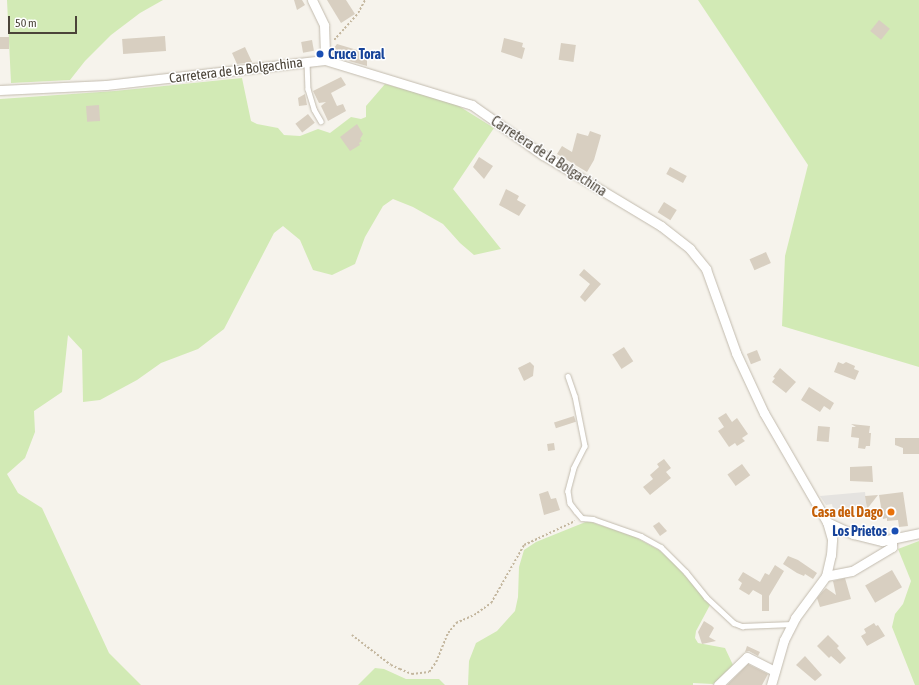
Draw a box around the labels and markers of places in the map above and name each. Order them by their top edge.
place label: Cruce Toral [328,46,385,62]
marker: Cruce Toral [315,49,325,59]
place label: Casa del Dago [812,504,883,520]
marker: Casa del Dago [886,507,896,517]
place label: Los Prietos [832,523,887,539]
marker: Los Prietos [890,526,900,536]

